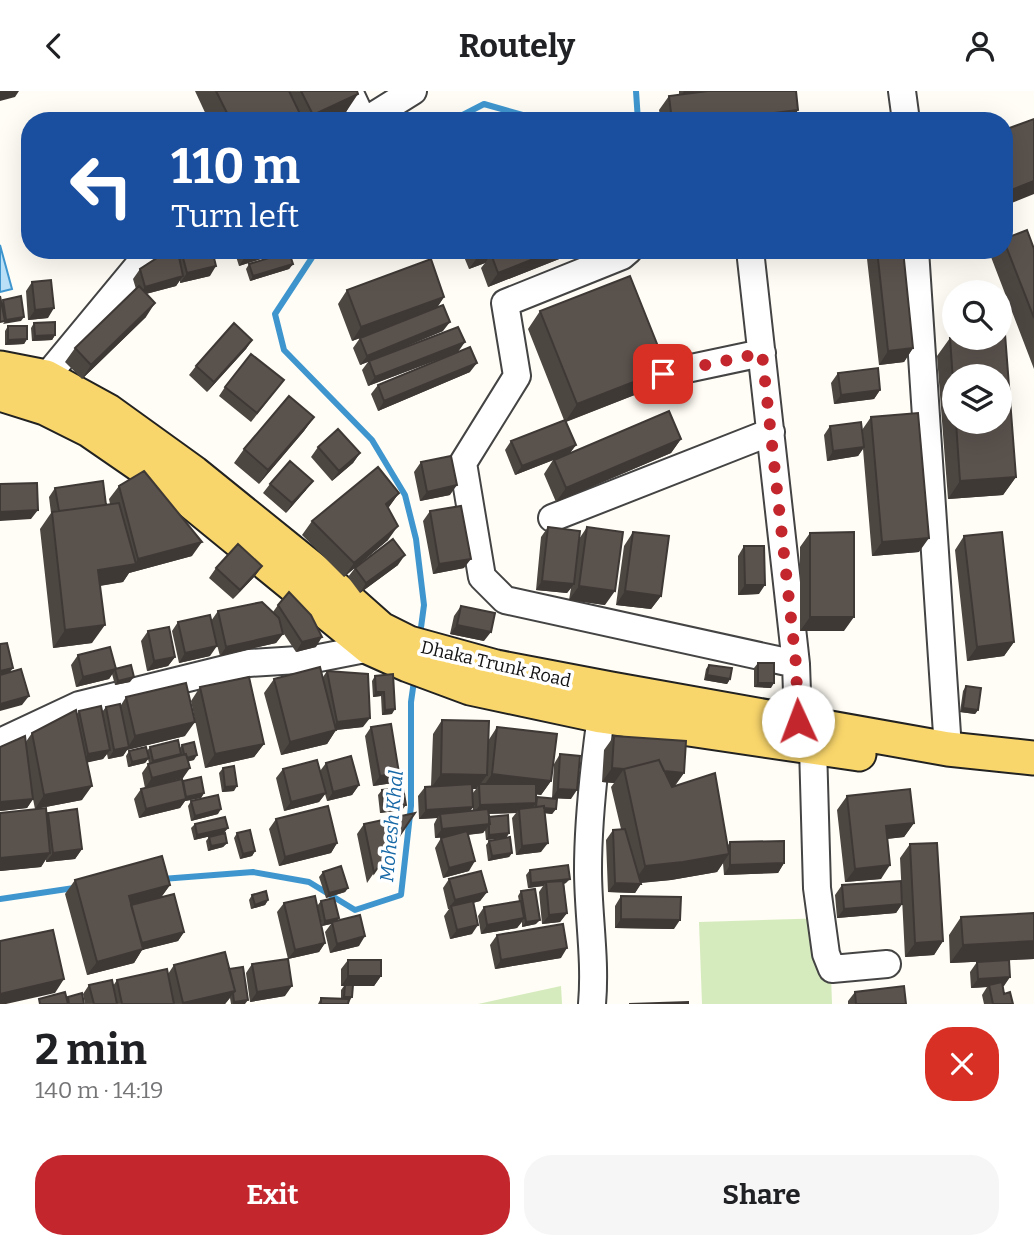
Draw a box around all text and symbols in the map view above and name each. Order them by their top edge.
icon: back [35,27,73,65]
text: Routely [459,27,575,65]
icon: person [961,27,999,65]
text: 110 m [171,137,300,196]
icon: left [56,140,147,231]
text: Turn left [171,197,299,235]
map controls [942,280,1012,434]
button: search [942,280,1012,350]
pin [633,344,693,404]
icon: arrive [644,355,682,393]
button: layers [942,364,1012,434]
street label: Dhaka Trunk Road [419,636,574,692]
position arrow [761,684,835,758]
water label: Mohesh Khal [375,769,408,883]
text: 2 min [35,1025,147,1075]
button: close [925,1027,999,1101]
text: 140 m · 14:19 [35,1076,164,1104]
button: Exit [35,1155,510,1235]
button: Share [524,1155,999,1235]

